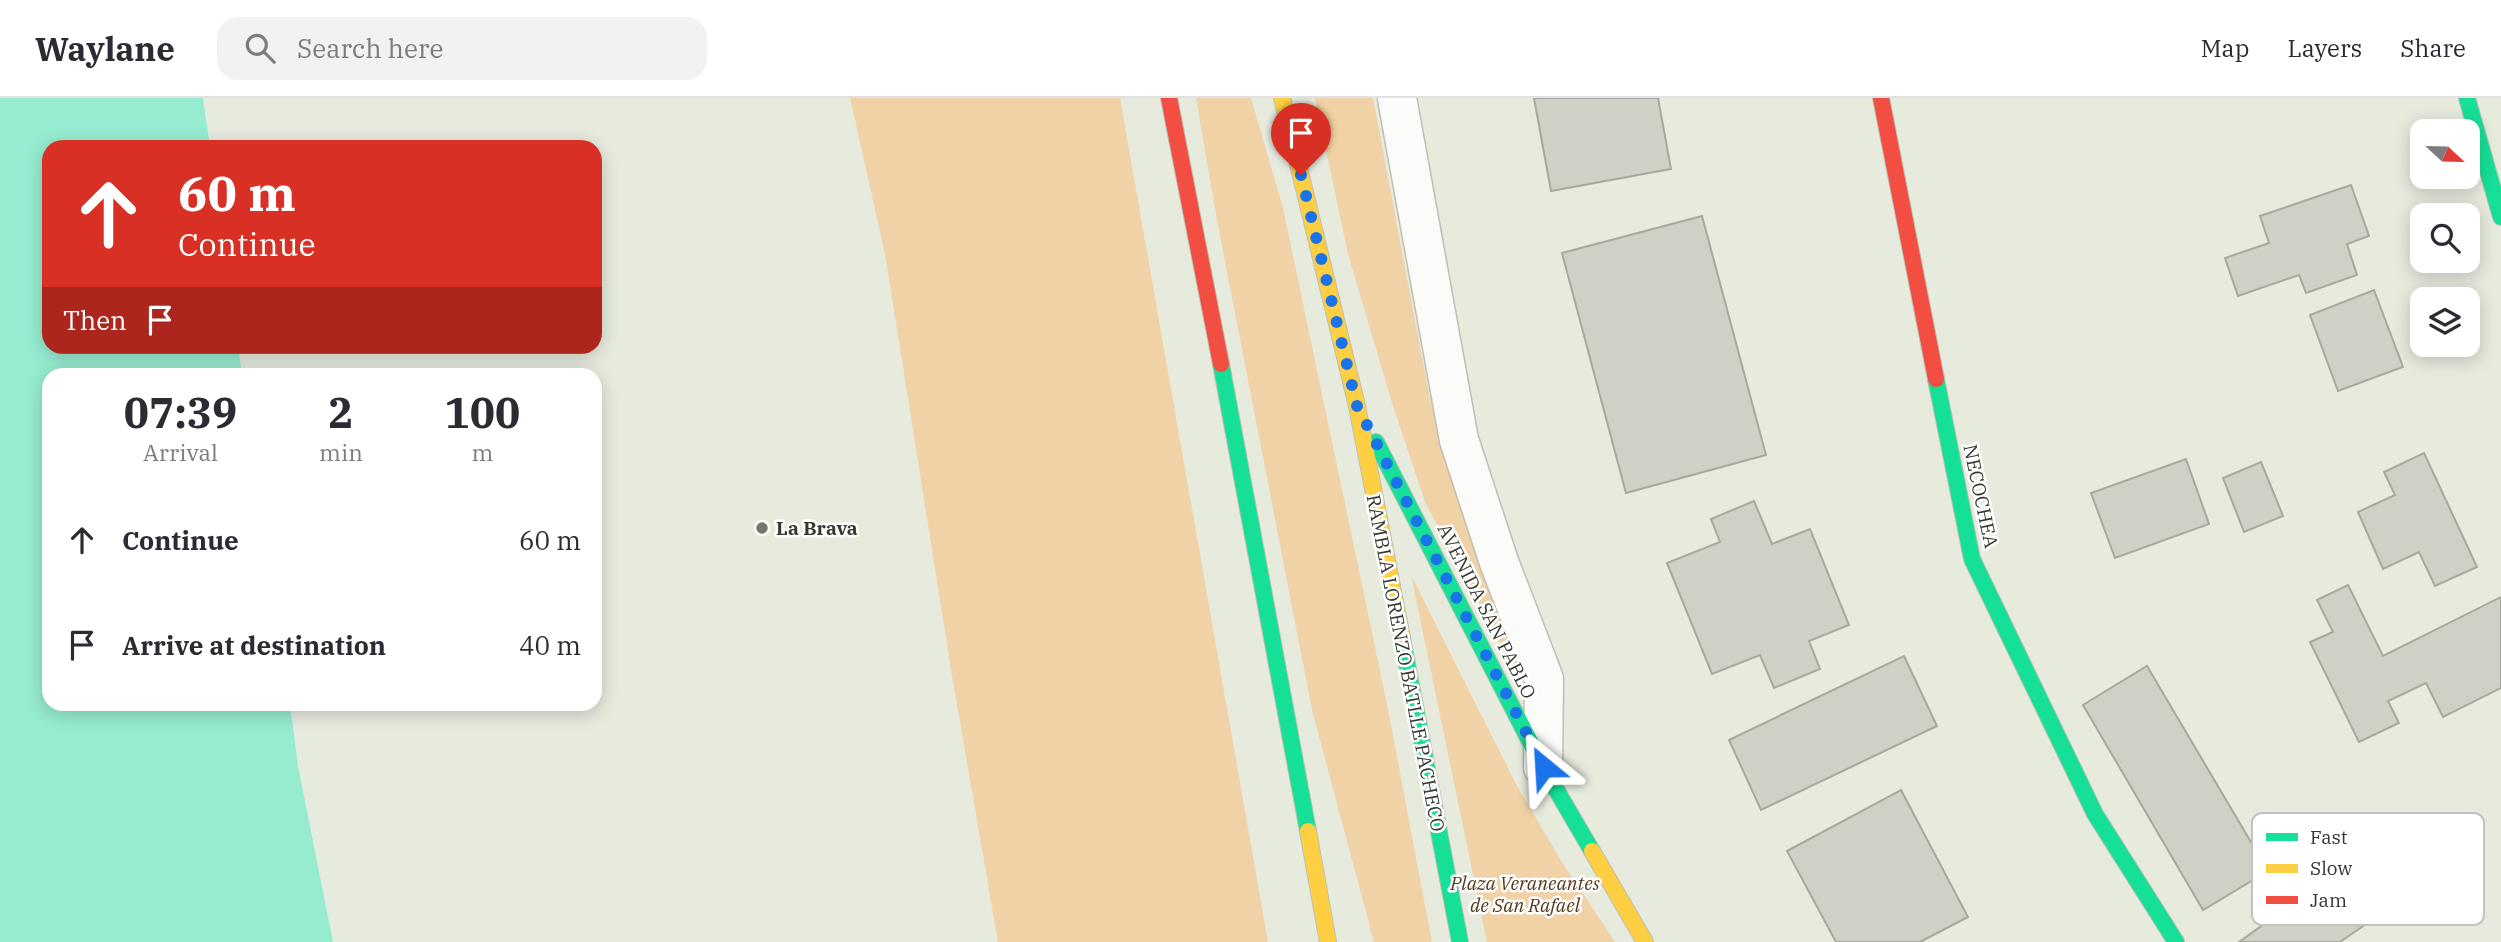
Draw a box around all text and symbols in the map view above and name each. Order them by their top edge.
search box [217,17,707,80]
text: Waylane [35,27,175,70]
icon: search [241,29,279,67]
text: Search here [297,31,443,65]
text: Map [2201,32,2249,64]
text: Layers [2287,32,2362,64]
text: Share [2400,32,2466,64]
pin [1271,103,1331,175]
icon: arrive [1282,114,1320,152]
north arrow [2410,119,2480,189]
map controls [2410,119,2480,357]
text: 60 m [178,161,296,224]
icon: ahead [63,168,154,259]
button: search [2410,203,2480,273]
text: Continue [178,223,316,265]
button: layers [2410,287,2480,357]
icon: arrive [141,301,179,339]
text: Then [63,303,127,337]
text: 07:39 [124,385,237,440]
text: 2 [328,385,354,440]
text: 100 [445,385,520,440]
text: Arrival [143,437,218,467]
text: min [319,437,363,467]
text: m [471,437,493,467]
street label: NECOCHEA [1958,442,2004,550]
street label: RAMBLA LORENZO BATLLE PACHECO [1361,492,1451,834]
place label: La Brava [776,516,858,540]
street label: AVENIDA SAN PABLO [1432,519,1542,703]
marker: La Brava [754,520,770,536]
icon: ahead [63,521,101,559]
text: Continue [122,523,239,557]
text: 60 m [519,523,581,557]
icon: arrive [63,626,101,664]
text: Arrive at destination [122,628,386,662]
text: 40 m [519,628,581,662]
position arrow [1507,730,1581,804]
legend [2252,813,2484,925]
text: Fast [2310,825,2348,849]
text: Slow [2310,856,2352,880]
park label: Plaza Veraneantes de San Rafael [1449,871,1600,917]
text: Jam [2310,888,2347,912]

